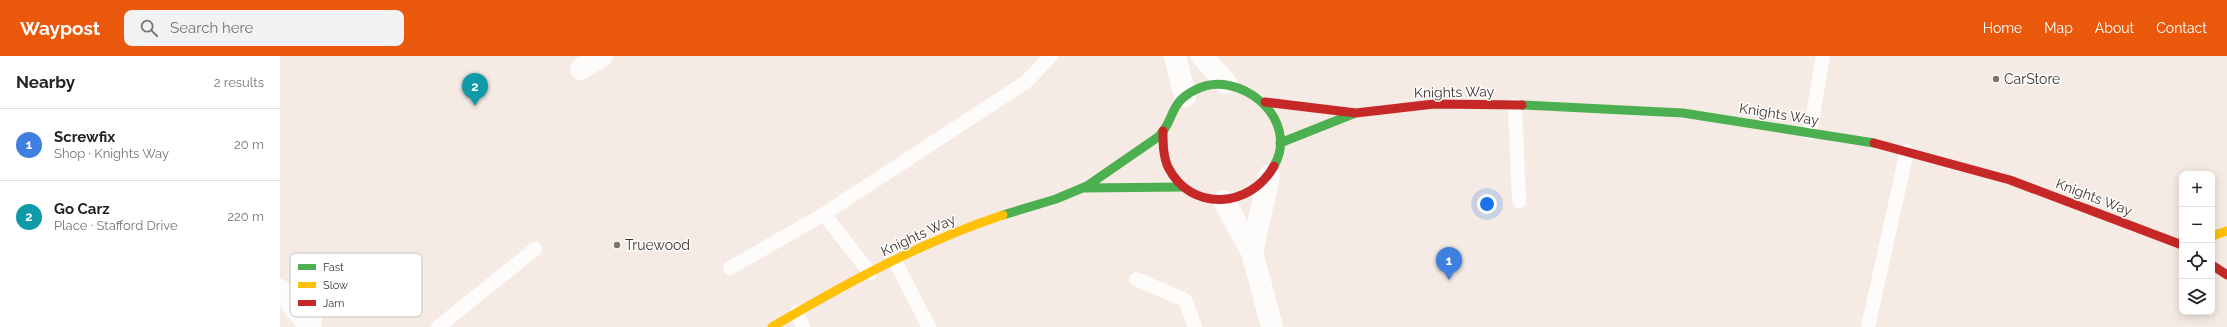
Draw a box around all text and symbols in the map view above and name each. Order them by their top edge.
search box [124,10,404,46]
text: Waypost [20,17,100,39]
icon: search [138,17,160,39]
text: Search here [170,19,253,37]
text: Home [1983,20,2022,36]
text: Map [2044,20,2073,36]
text: About [2095,20,2134,36]
text: Contact [2156,20,2207,36]
place label: CarStore [2004,71,2060,87]
text: Nearby [16,72,75,92]
pin: 2 [462,73,488,106]
marker: CarStore [1991,74,2001,84]
text: 2 results [214,75,264,90]
street label: Knights Way [1414,83,1495,101]
street label: Knights Way [1738,100,1820,128]
text: Screwfix [54,128,115,146]
text: 1 [26,137,32,152]
text: 20 m [234,137,264,152]
text: Shop · Knights Way [54,146,169,161]
map controls [2179,171,2215,315]
button: + [2179,171,2215,207]
street label: Knights Way [2054,175,2135,219]
your location [1477,194,1497,214]
text: Go Carz [54,200,110,218]
button: − [2179,207,2215,243]
text: 2 [25,209,33,224]
text: 220 m [227,209,264,224]
street label: Knights Way [878,211,958,259]
text: Place · Stafford Drive [54,218,178,233]
place label: Truewood [625,237,690,253]
marker: Truewood [612,240,622,250]
button: locate [2179,243,2215,279]
pin: 1 [1436,247,1462,280]
legend [290,253,422,317]
text: Fast [323,261,344,274]
text: Slow [323,279,348,292]
button: layers [2179,279,2215,315]
text: Jam [323,297,344,310]

